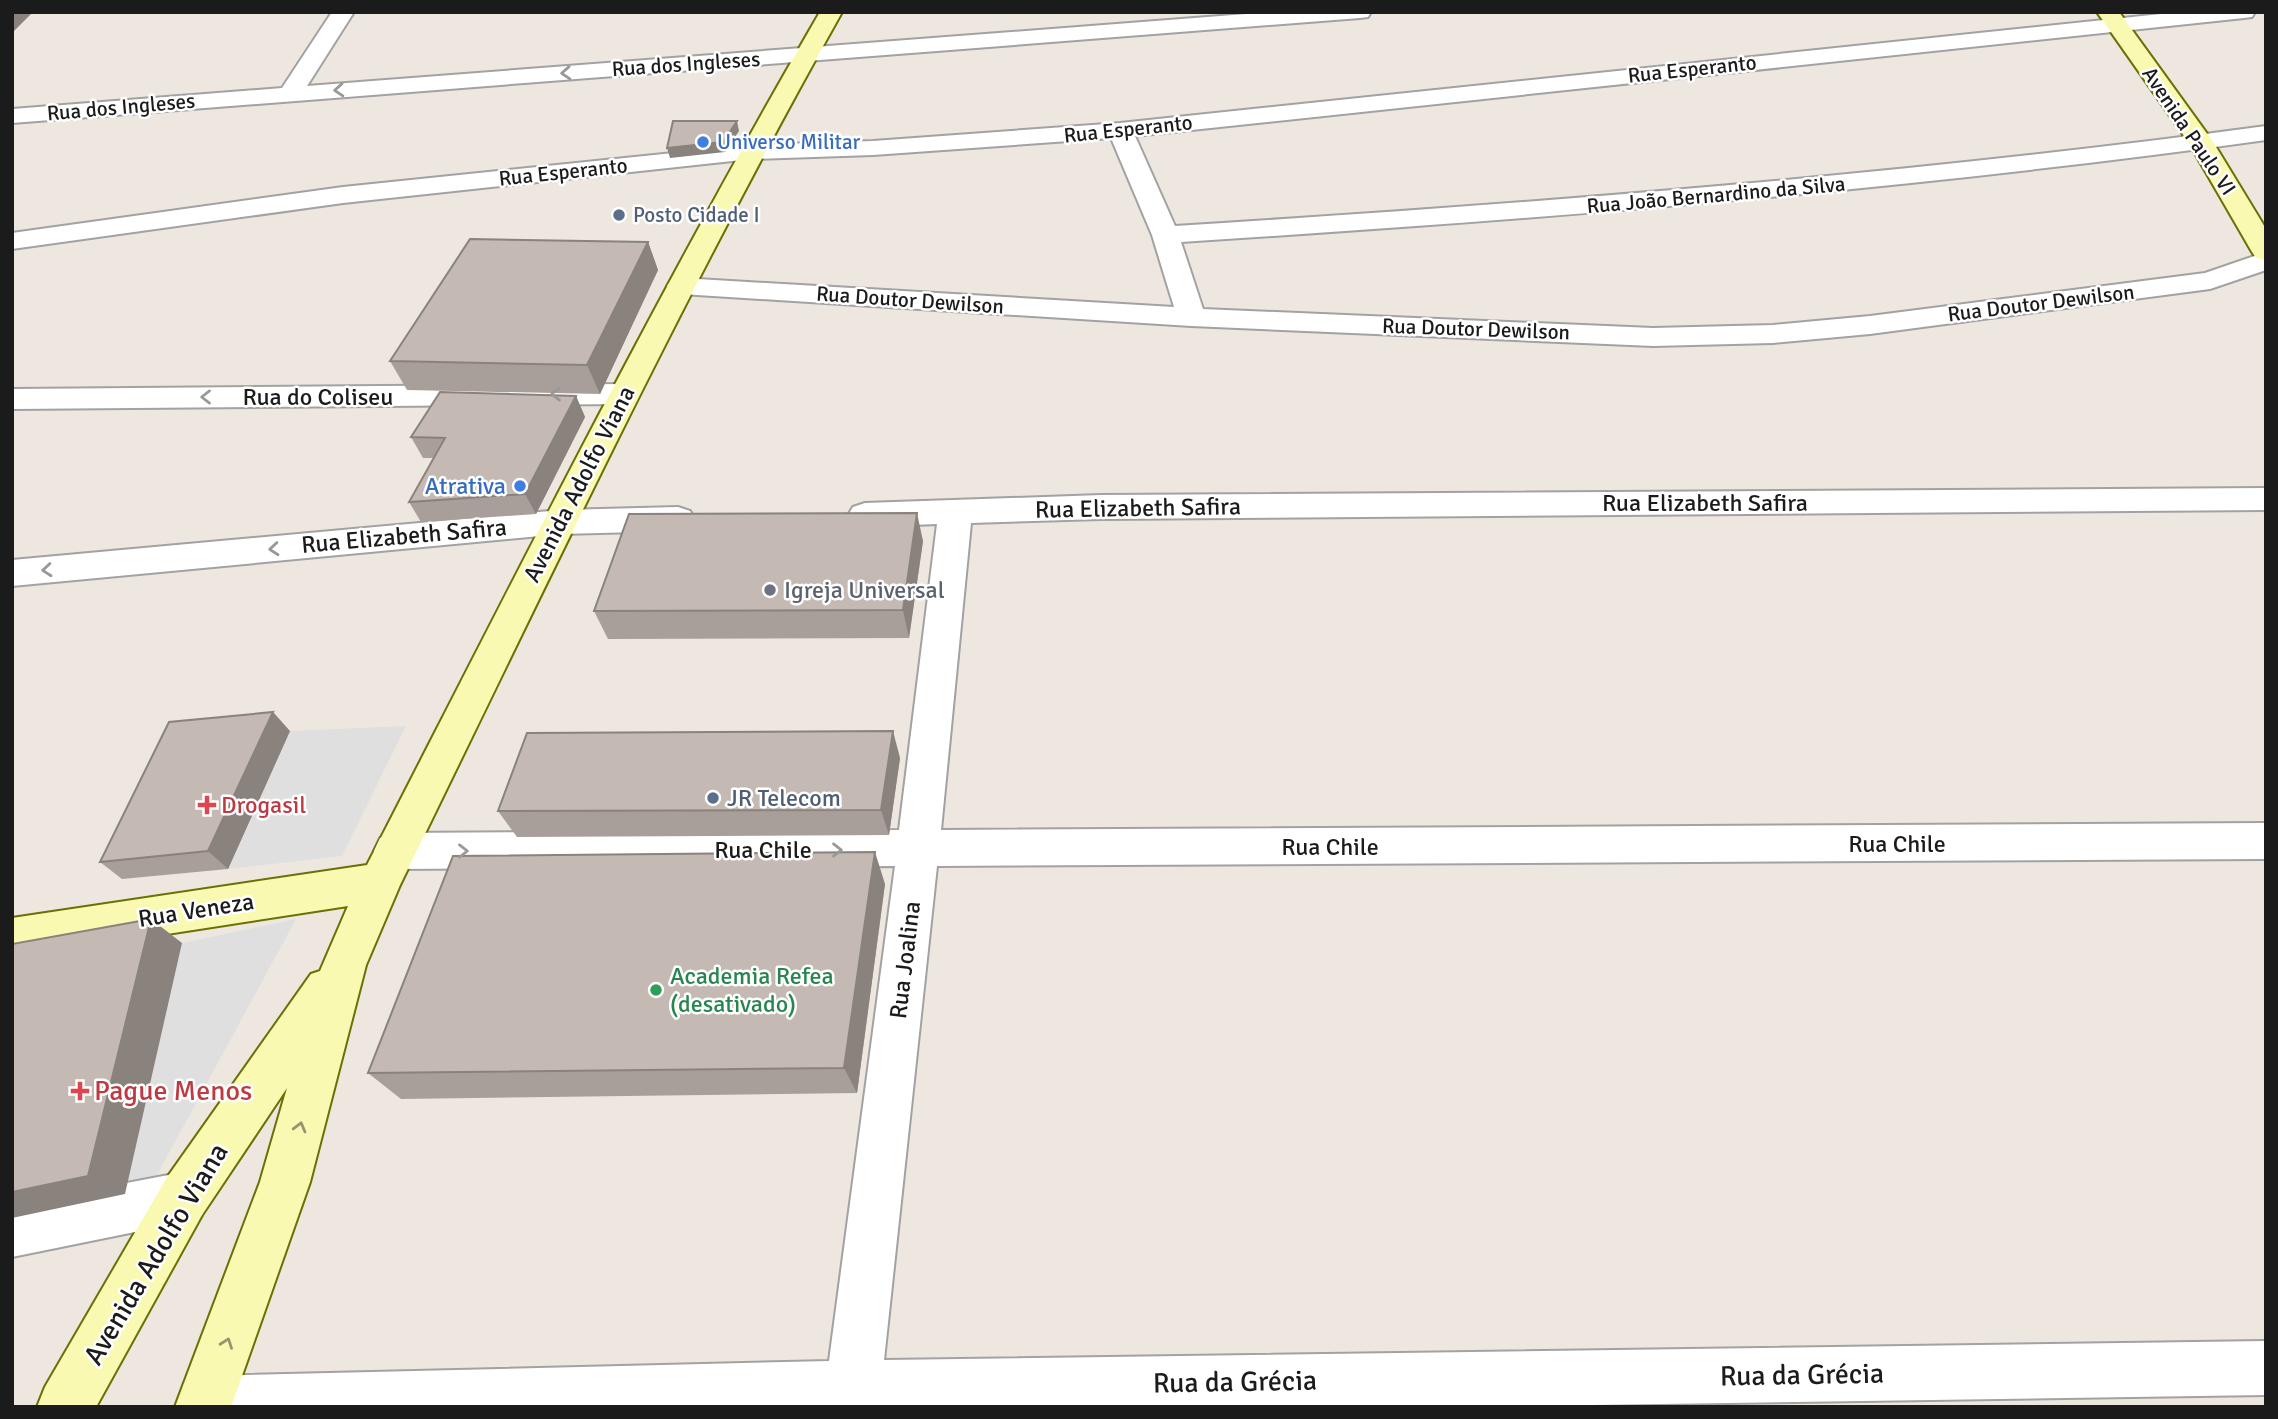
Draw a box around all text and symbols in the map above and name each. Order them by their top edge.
street label: Rua dos Ingleses [611,46,761,82]
street label: Rua Esperanto [1626,49,1758,89]
street label: Avenida Paulo VI [2137,62,2241,200]
one-way arrow [560,65,571,80]
one-way arrow [333,82,344,97]
street label: Rua dos Ingleses [46,88,196,126]
street label: Rua Esperanto [1062,109,1194,149]
place label: Universo Militar [717,129,861,155]
marker: Universo Militar [695,134,711,150]
street label: Rua Esperanto [497,152,629,192]
street label: Rua João Bernardino da Silva [1586,171,1846,219]
place label: Posto Cidade I [633,202,760,228]
marker: Posto Cidade I [611,207,627,223]
street label: Rua Doutor Dewilson [1946,279,2136,327]
street label: Rua Doutor Dewilson [815,280,1005,320]
street label: Rua Doutor Dewilson [1382,313,1570,345]
street label: Avenida Adolfo Viana [516,381,642,587]
street label: Rua do Coliseu [243,382,393,412]
one-way arrow [550,387,561,402]
one-way arrow [200,390,211,405]
place label: Atrativa [425,471,506,501]
marker: Atrativa [512,478,528,494]
street label: Rua Elizabeth Safira [1602,488,1808,518]
street label: Rua Elizabeth Safira [1035,491,1241,525]
street label: Rua Elizabeth Safira [300,512,508,560]
one-way arrow [268,541,279,556]
one-way arrow [41,562,52,577]
place label: Igreja Universal [784,575,945,605]
marker: Igreja Universal [762,582,778,598]
place label: JR Telecom [727,783,841,813]
place label: Drogasil [221,790,306,820]
marker: JR Telecom [705,790,721,806]
marker: Drogasil [199,797,215,813]
street label: Rua Chile [1848,829,1946,859]
street label: Rua Chile [1281,832,1379,862]
street label: Rua Chile [714,835,812,865]
one-way arrow [833,842,843,858]
one-way arrow [458,843,469,859]
street label: Rua Veneza [136,886,256,934]
street label: Rua Joalina [883,899,927,1021]
place label: Academia Refea (desativado) [670,961,834,1019]
marker: Academia Refea (desativado) [648,982,664,998]
place label: Pague Menos [94,1074,252,1108]
marker: Pague Menos [72,1083,88,1099]
one-way arrow [292,1122,306,1134]
street label: Avenida Adolfo Viana [76,1137,236,1371]
one-way arrow [218,1337,232,1349]
street label: Rua da Grécia [1720,1357,1884,1393]
street label: Rua da Grécia [1153,1364,1317,1400]

